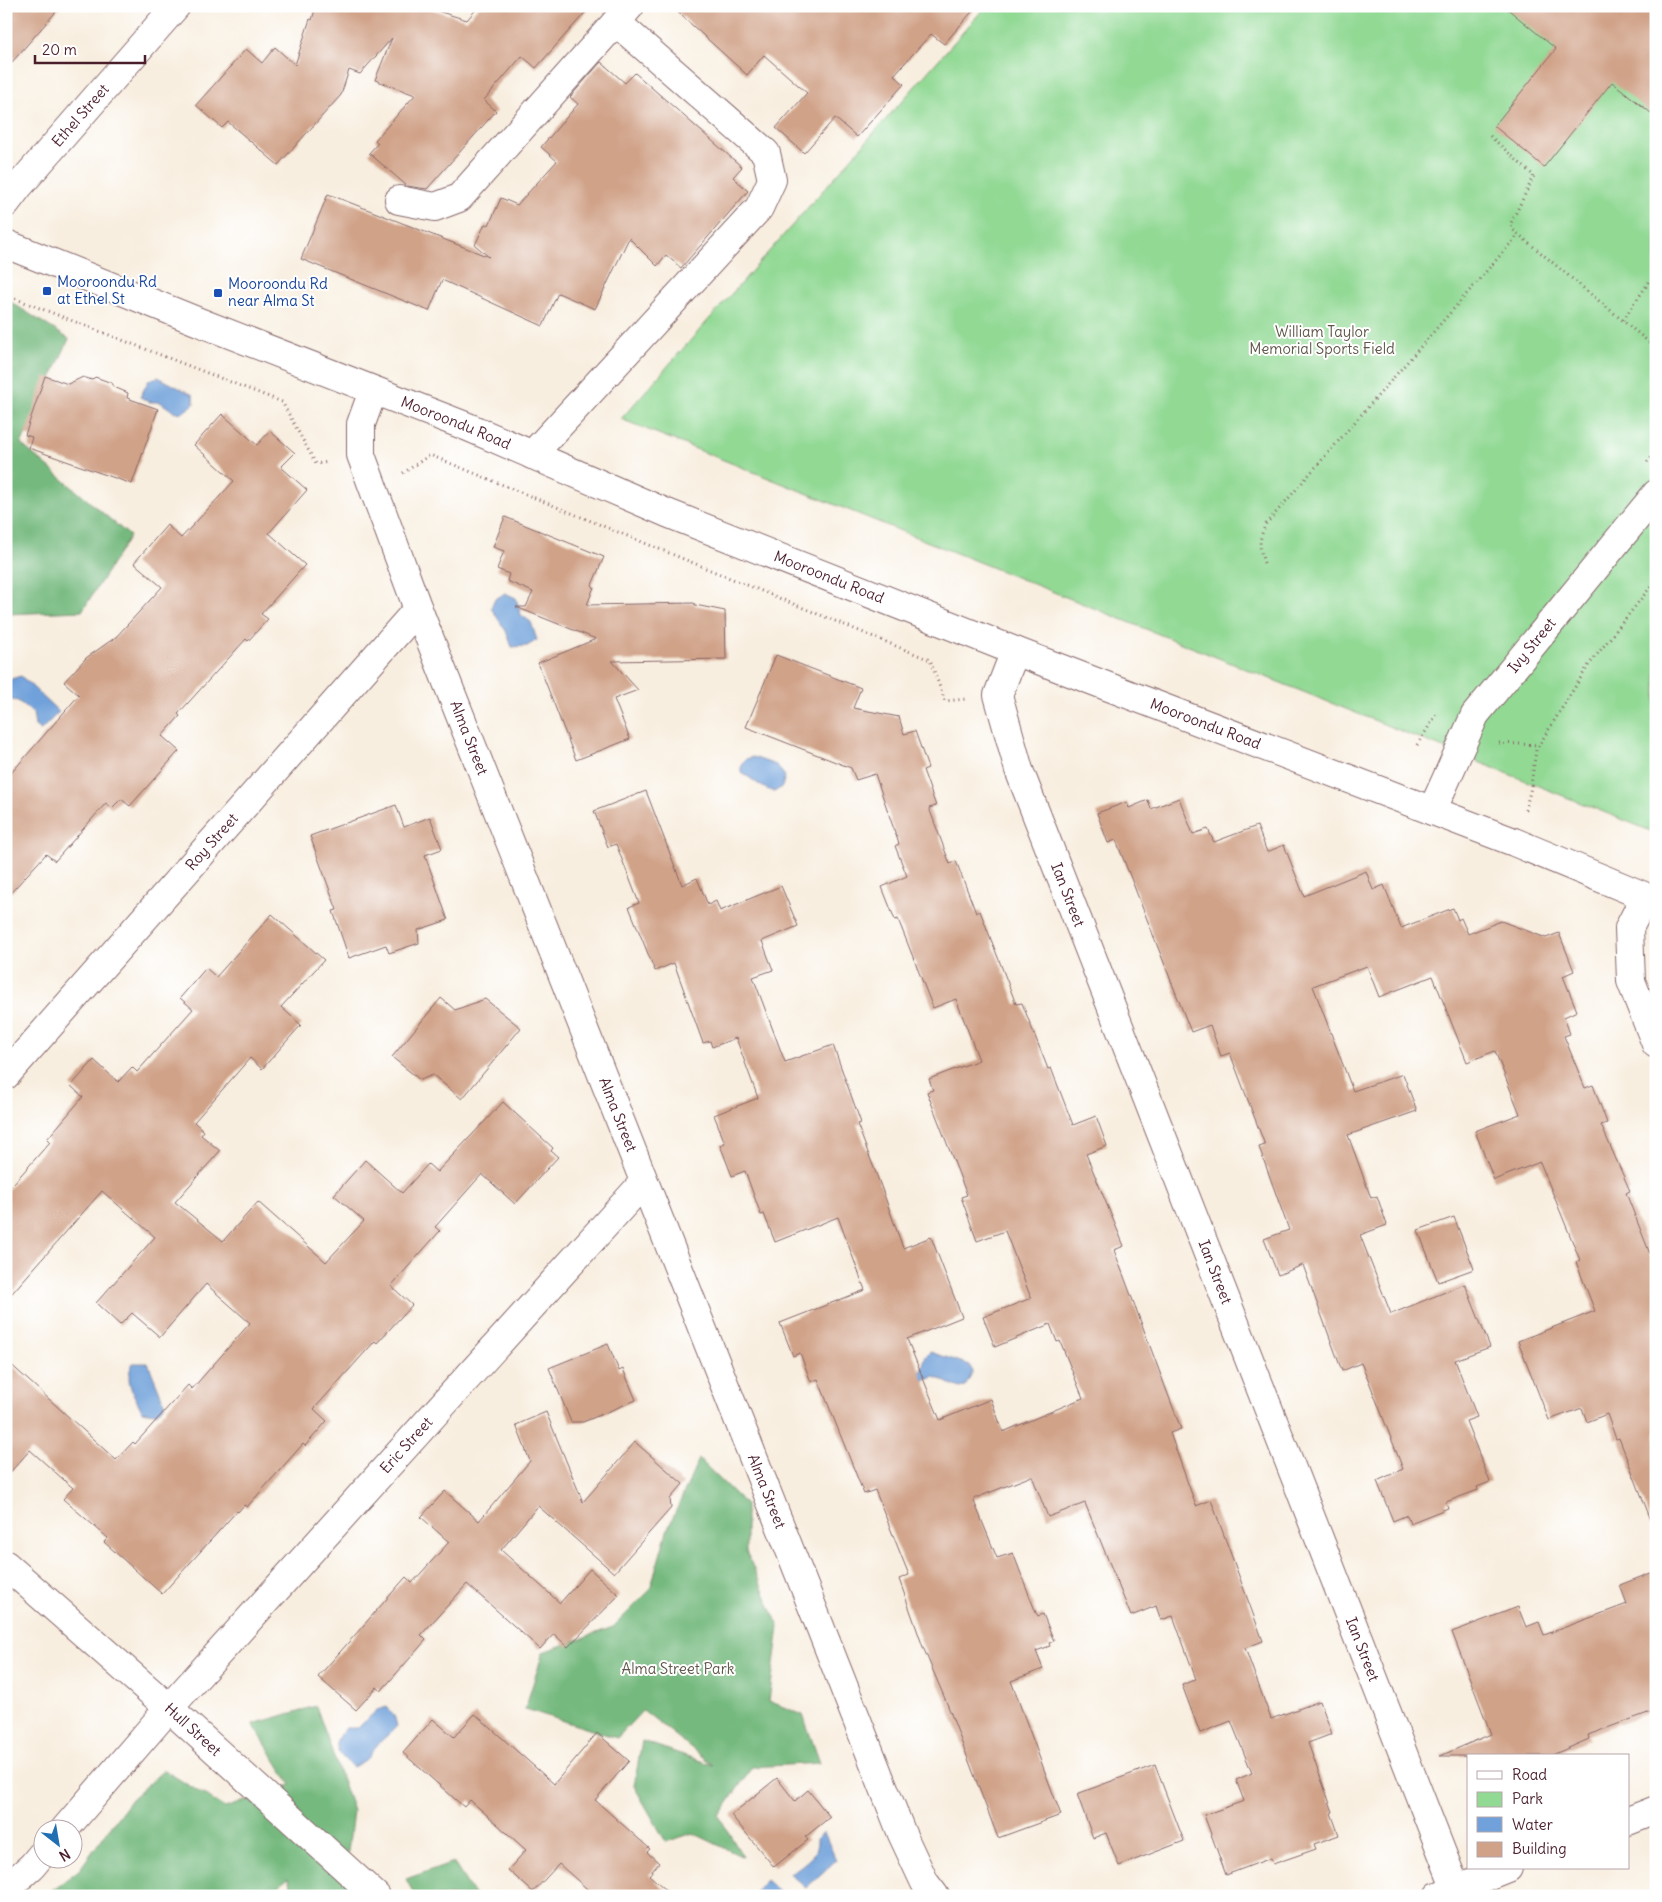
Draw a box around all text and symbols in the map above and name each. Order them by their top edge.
scale bar [35,32,145,64]
text: 20 m [42,40,77,59]
street label: Ethel Street [48,80,113,151]
place label: Mooroondu Rd at Ethel St [57,272,157,308]
place label: Mooroondu Rd near Alma St [228,274,328,310]
marker: Mooroondu Rd at Ethel St [41,285,53,297]
marker: Mooroondu Rd near Alma St [212,287,224,299]
park label: William Taylor Memorial Sports Field [1249,322,1395,358]
street label: Mooroondu Road [398,392,514,453]
street label: Mooroondu Road [771,546,887,607]
street label: Ivy Street [1503,614,1560,677]
street label: Mooroondu Road [1148,694,1264,753]
street label: Alma Street [446,698,493,778]
street label: Roy Street [181,809,242,874]
street label: Ian Street [1047,860,1089,929]
street label: Alma Street [595,1075,641,1154]
street label: Ian Street [1194,1237,1237,1307]
street label: Eric Street [376,1413,436,1477]
street label: Alma Street [744,1451,790,1531]
street label: Ian Street [1342,1614,1384,1684]
park label: Alma Street Park [622,1659,735,1678]
street label: Hull Street [161,1699,225,1760]
legend [1467,1754,1630,1870]
text: Road [1512,1765,1547,1784]
text: Park [1512,1789,1543,1808]
text: Water [1512,1815,1553,1834]
north arrow [32,1820,82,1870]
text: Building [1512,1839,1567,1858]
text: N [56,1845,73,1865]

